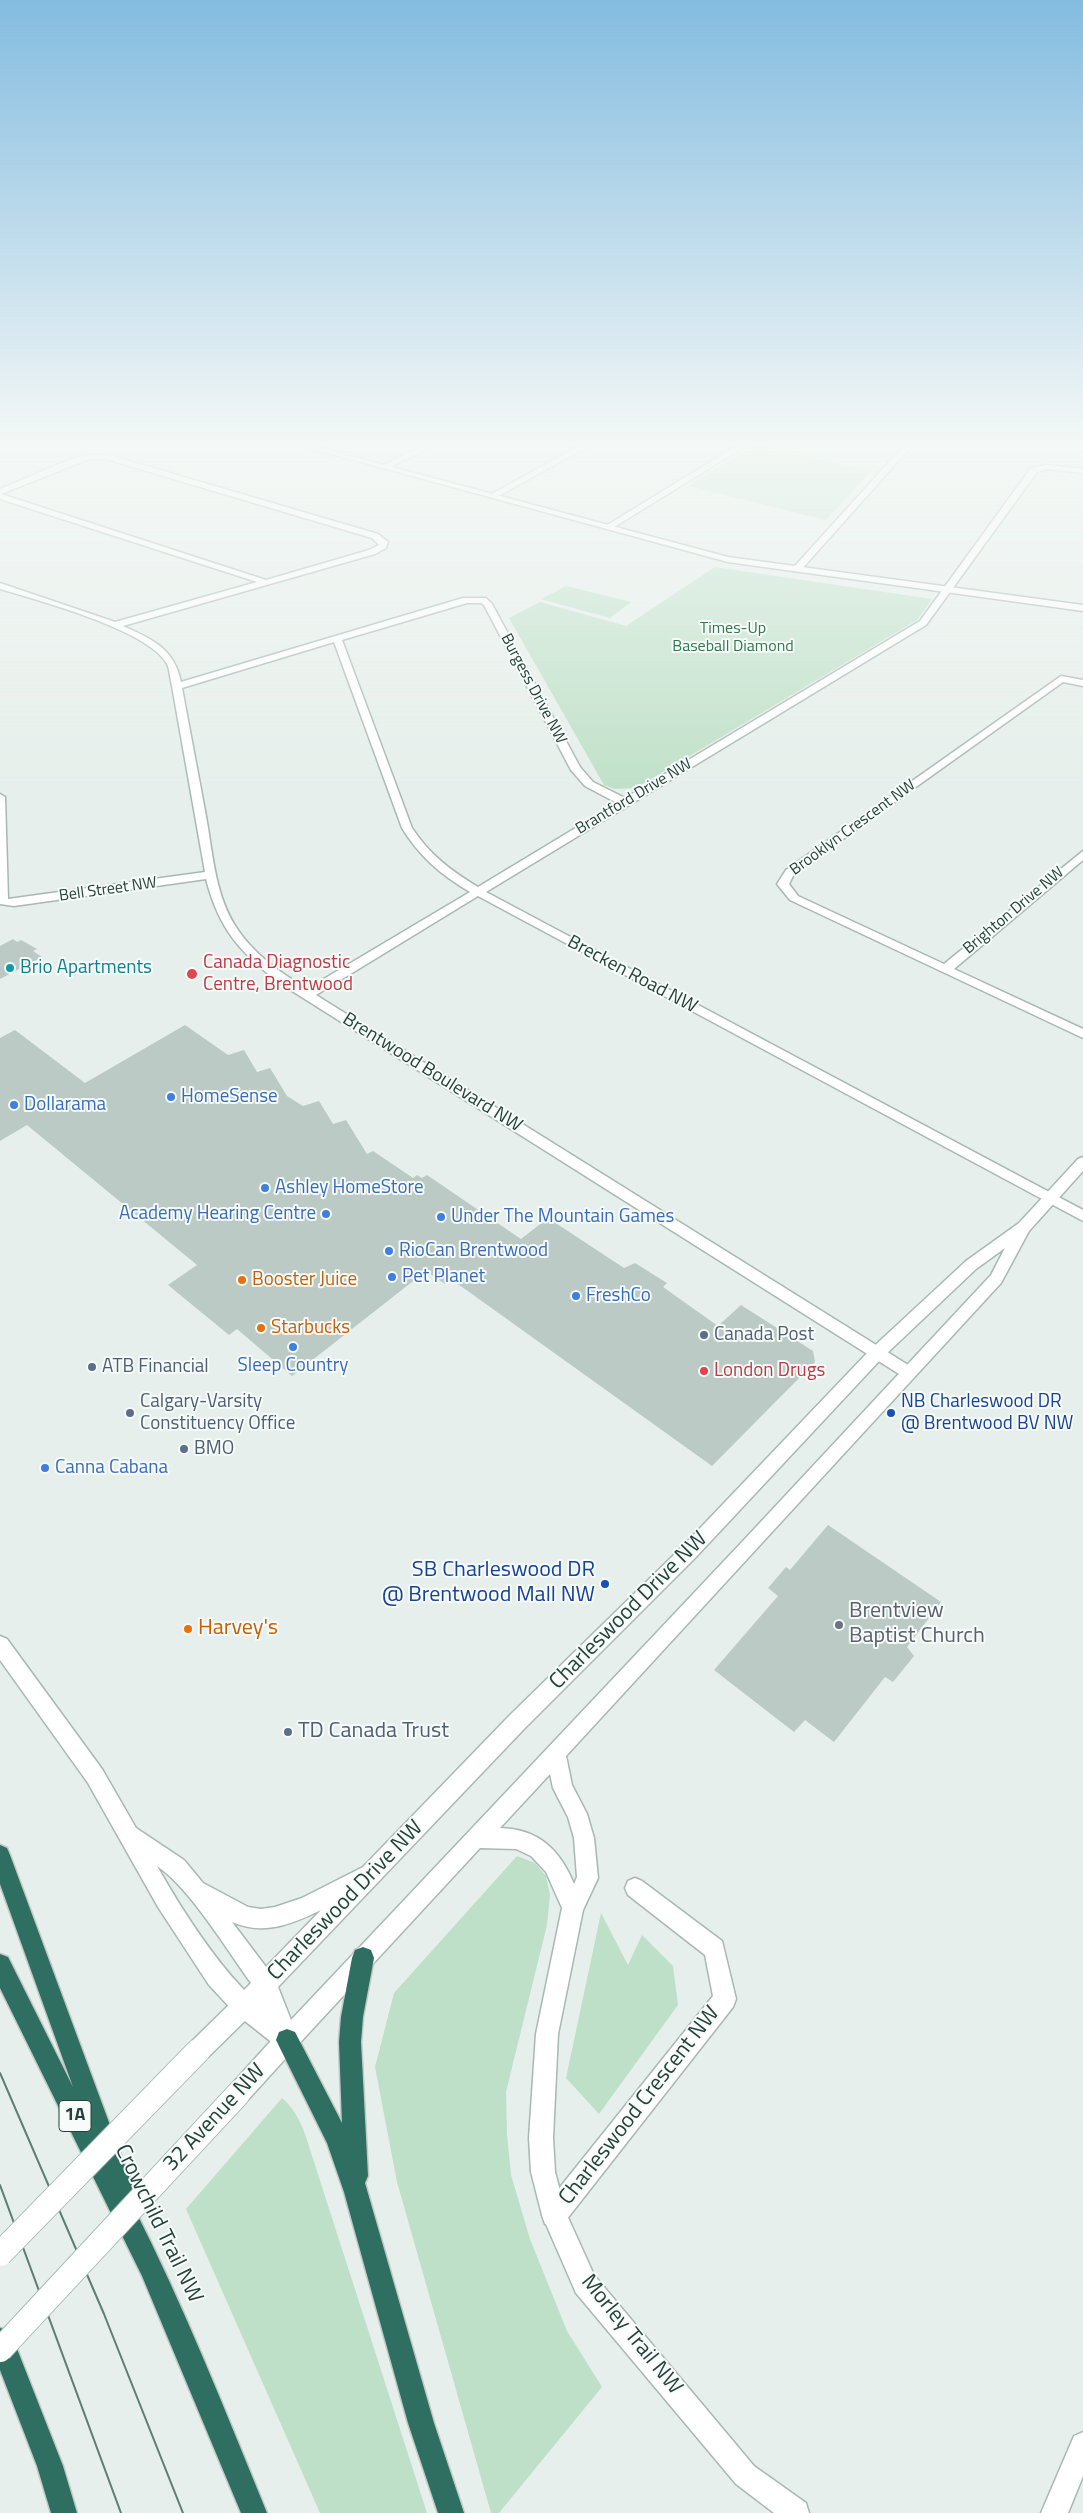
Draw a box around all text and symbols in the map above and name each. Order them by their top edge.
park label: Times-Up Baseball Diamond [672,619,794,657]
street label: Burgess Drive NW [496,631,570,747]
street label: Brantford Drive NW [572,755,696,839]
street label: Brooklyn Crescent NW [786,776,920,880]
street label: Brighton Drive NW [960,863,1068,959]
street label: Bell Street NW [58,874,158,906]
street label: Brecken Road NW [563,931,701,1019]
place label: Canada Diagnostic Centre, Brentwood [203,952,353,996]
place label: Brio Apartments [20,957,152,979]
marker: Brio Apartments [4,962,16,974]
marker: Canada Diagnostic Centre, Brentwood [185,967,199,981]
street label: Brentwood Boulevard NW [338,1008,526,1138]
place label: HomeSense [181,1086,278,1108]
marker: HomeSense [165,1091,177,1103]
place label: Dollarama [24,1094,106,1116]
marker: Dollarama [8,1099,20,1111]
place label: Ashley HomeStore [275,1177,424,1199]
marker: Ashley HomeStore [259,1182,271,1194]
place label: Academy Hearing Centre [119,1203,316,1225]
place label: Under The Mountain Games [451,1206,674,1228]
marker: Academy Hearing Centre [320,1208,332,1220]
marker: Under The Mountain Games [435,1211,447,1223]
place label: RioCan Brentwood [399,1240,548,1262]
marker: RioCan Brentwood [383,1245,395,1257]
place label: Pet Planet [402,1266,485,1288]
place label: Booster Juice [252,1269,357,1291]
marker: Pet Planet [386,1271,398,1283]
marker: Booster Juice [236,1274,248,1286]
place label: FreshCo [586,1285,651,1307]
marker: FreshCo [570,1290,582,1302]
place label: Starbucks [271,1317,350,1339]
marker: Starbucks [255,1322,267,1334]
place label: Canada Post [714,1324,814,1346]
marker: Canada Post [698,1329,710,1341]
marker: Sleep Country [287,1341,299,1353]
place label: Sleep Country [238,1355,348,1377]
place label: ATB Financial [102,1356,209,1378]
place label: London Drugs [714,1360,825,1382]
marker: ATB Financial [86,1361,98,1373]
marker: London Drugs [698,1365,710,1377]
place label: Calgary-Varsity Constituency Office [140,1391,295,1435]
place label: NB Charleswood DR @ Brentwood BV NW [901,1391,1073,1435]
marker: Calgary-Varsity Constituency Office [124,1407,136,1419]
marker: NB Charleswood DR @ Brentwood BV NW [885,1407,897,1419]
place label: BMO [194,1438,234,1460]
marker: BMO [178,1443,190,1455]
place label: Canna Cabana [55,1457,168,1479]
marker: Canna Cabana [39,1462,51,1474]
street label: Charleswood Drive NW [545,1527,713,1695]
place label: SB Charleswood DR @ Brentwood Mall NW [382,1558,595,1610]
marker: SB Charleswood DR @ Brentwood Mall NW [599,1578,611,1590]
place label: Brentview Baptist Church [849,1599,985,1650]
place label: Harvey's [198,1616,278,1642]
marker: Brentview Baptist Church [833,1619,845,1631]
marker: Harvey's [182,1623,194,1635]
place label: TD Canada Trust [298,1719,449,1745]
marker: TD Canada Trust [282,1726,294,1738]
street label: Charleswood Drive NW [263,1815,429,1987]
street label: Charleswood Crescent NW [554,2001,726,2211]
street label: 32 Avenue NW [158,2059,272,2177]
road number: 1A [59,2100,91,2132]
street label: Crowchild Trail NW [108,2141,208,2307]
street label: Morley Trail NW [575,2270,687,2400]

